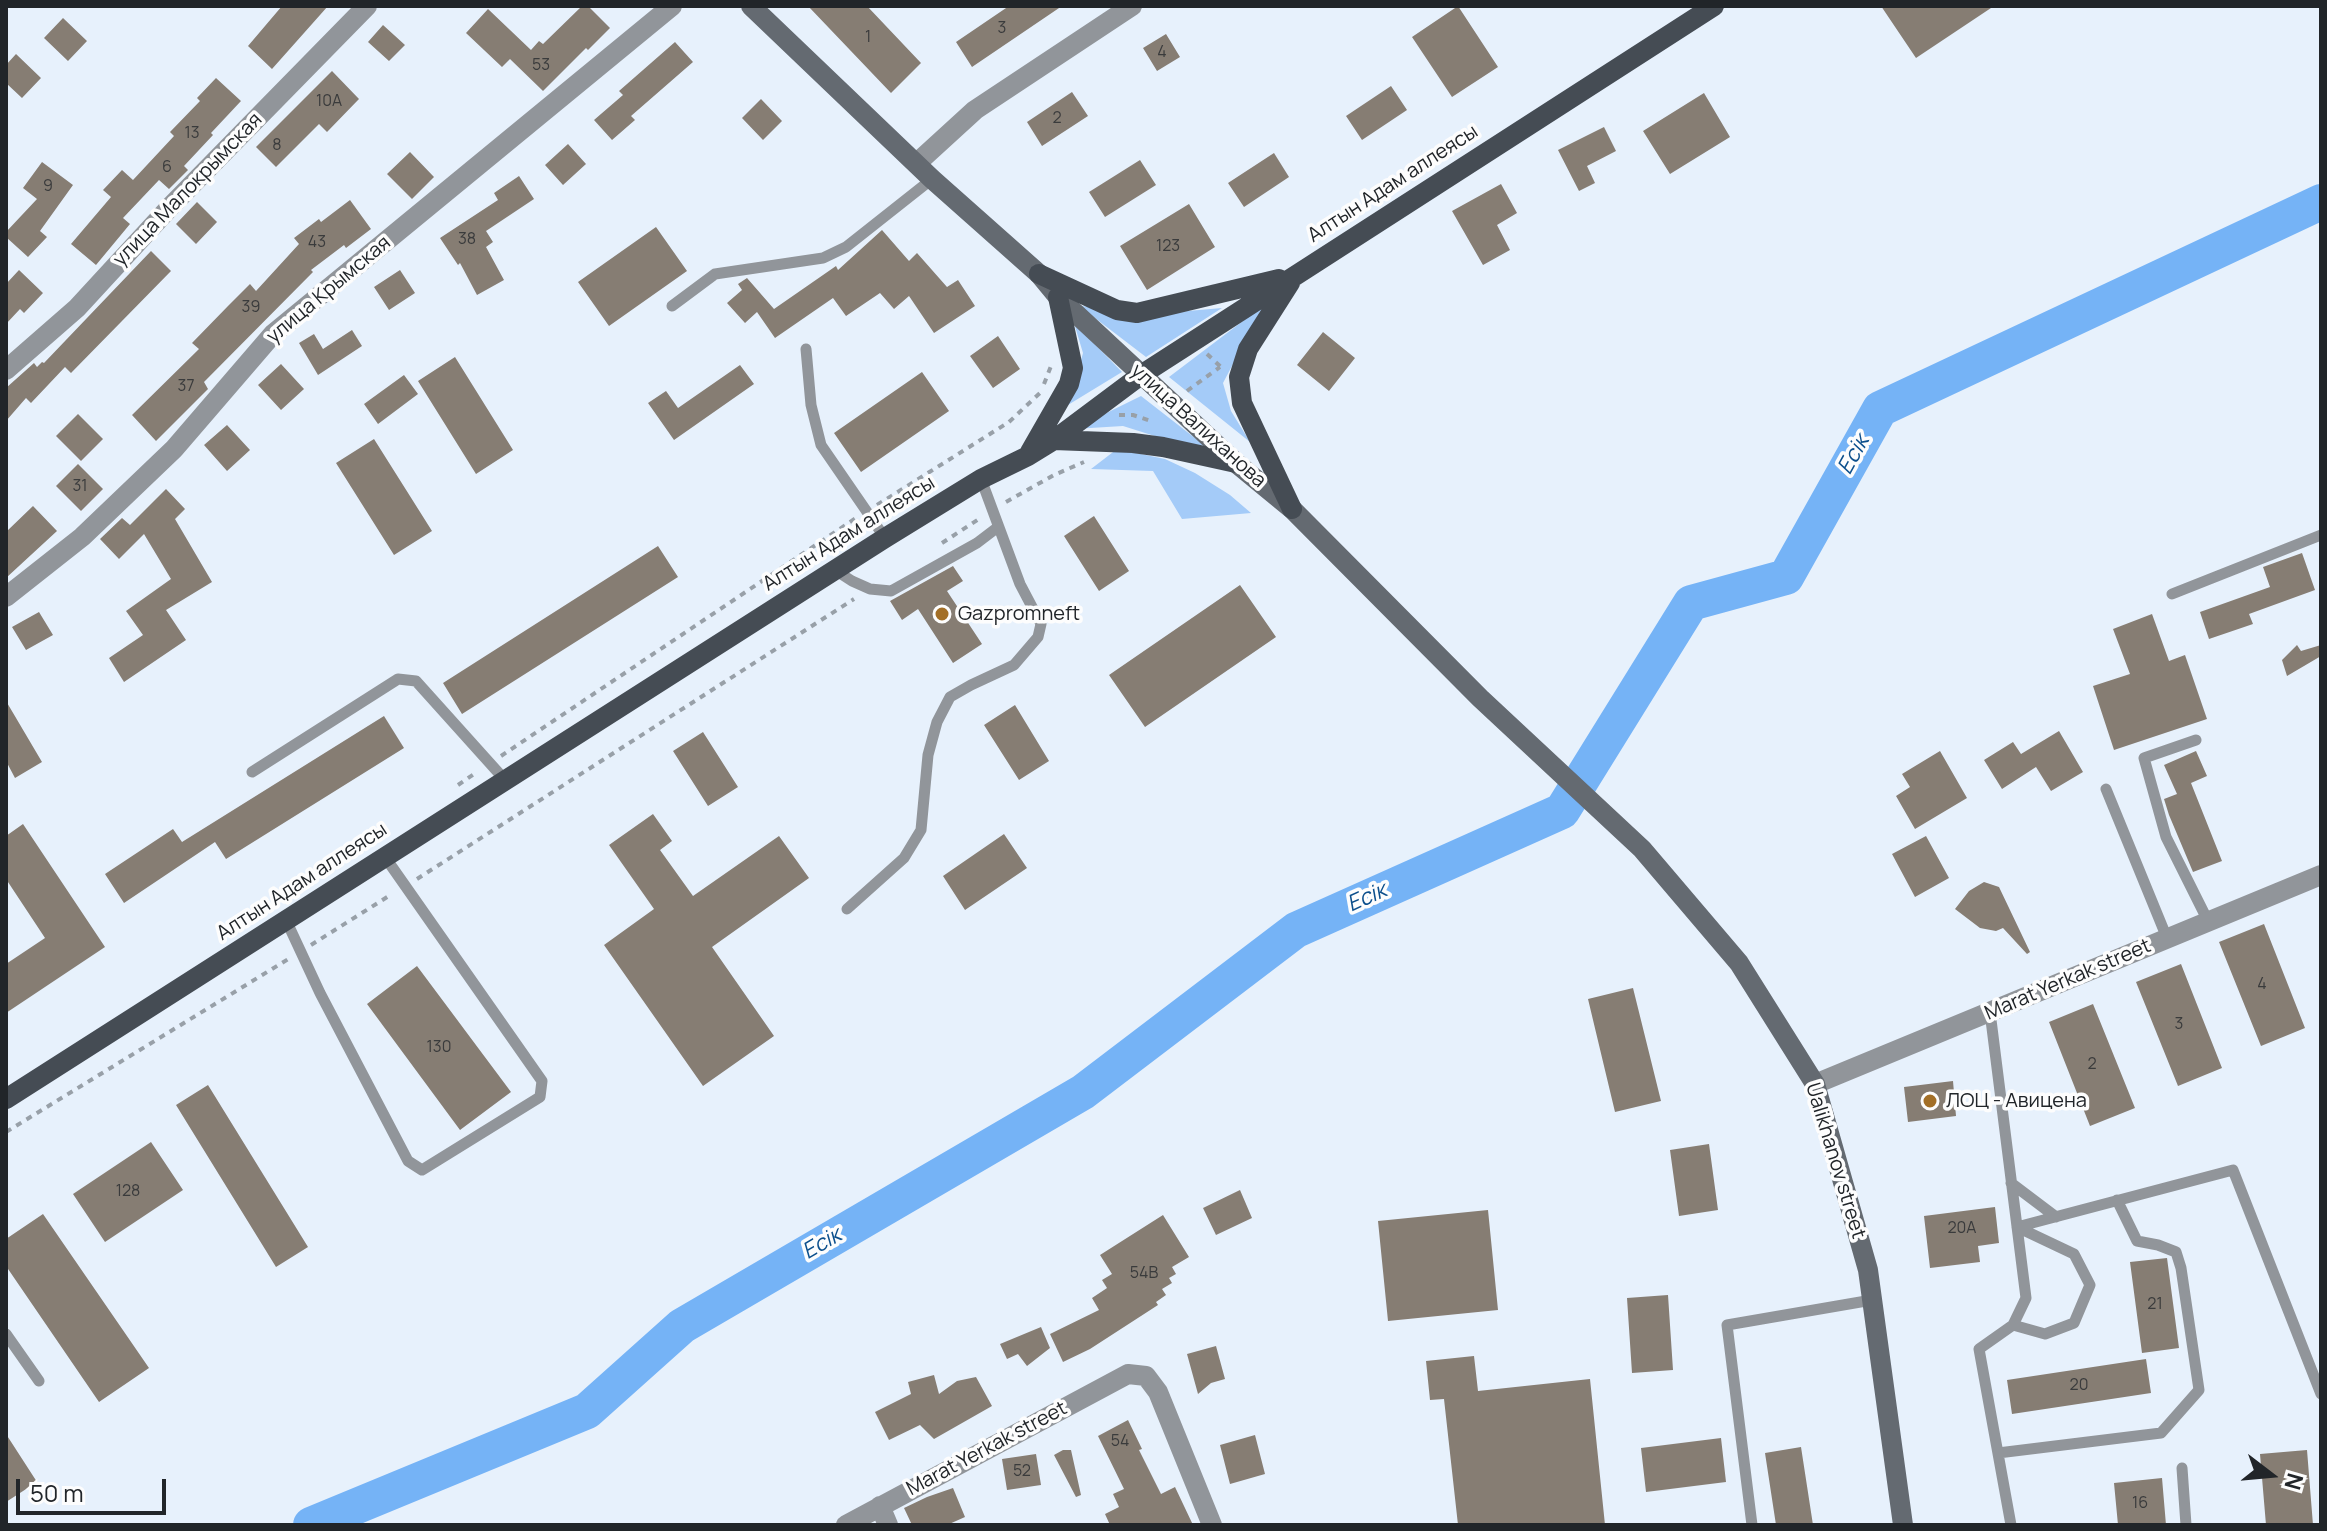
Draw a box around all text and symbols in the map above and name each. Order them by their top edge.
house number: 3 [998,19,1006,39]
house number: 1 [865,28,871,48]
house number: 4 [1157,43,1167,63]
house number: 53 [532,56,550,76]
house number: 10А [316,92,342,112]
street label: улица Малокрымская [109,108,267,272]
house number: 2 [1052,109,1062,129]
street label: Алтын Адам аллеясы [1303,120,1483,248]
house number: 13 [184,124,200,144]
house number: 8 [272,136,282,156]
house number: 6 [162,158,172,178]
house number: 9 [43,177,53,197]
house number: 38 [458,230,476,250]
street label: улица Крымская [262,231,396,349]
house number: 43 [308,233,326,253]
house number: 123 [1156,237,1180,257]
house number: 39 [242,298,260,318]
street label: улица Валиханова [1126,359,1270,493]
house number: 37 [178,377,194,397]
water label: Есік [1833,431,1875,479]
street label: Алтын Адам аллеясы [759,471,939,597]
house number: 31 [72,477,88,497]
place label: Gazpromneft [958,602,1080,626]
marker: Gazpromneft [933,605,951,623]
street label: Алтын Адам аллеясы [212,818,392,946]
water label: Есік [1343,878,1391,918]
street label: Marat Yerkak street [1981,934,2155,1026]
house number: 4 [2257,975,2267,995]
house number: 3 [2175,1015,2183,1035]
house number: 130 [427,1038,451,1058]
house number: 2 [2087,1055,2097,1075]
street label: Ualikhanov street [1800,1080,1870,1242]
place label: ЛОЦ - Авицена [1946,1089,2087,1113]
marker: ЛОЦ - Авицена [1921,1092,1939,1110]
house number: 128 [116,1182,140,1202]
house number: 20А [1947,1219,1977,1239]
water label: Есік [798,1222,846,1266]
house number: 54В [1130,1264,1158,1284]
house number: 21 [2147,1295,2163,1315]
house number: 20 [2070,1376,2088,1396]
street label: Marat Yerkak street [903,1397,1071,1501]
house number: 54 [1111,1432,1129,1452]
north arrow [2231,1435,2311,1515]
house number: 52 [1013,1462,1031,1482]
scale bar [20,1463,170,1513]
text: N [2277,1470,2311,1493]
text: 50 m [30,1476,84,1509]
house number: 16 [2132,1494,2148,1514]

